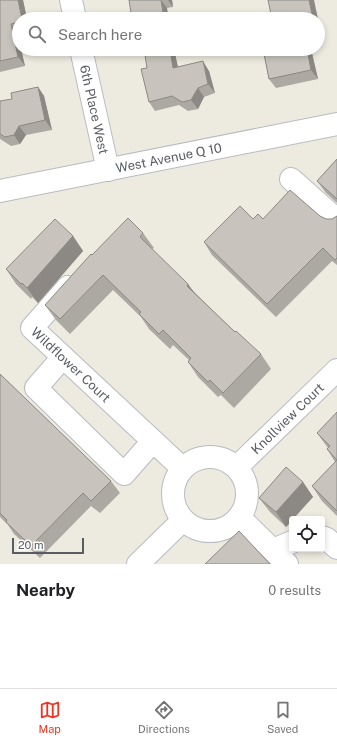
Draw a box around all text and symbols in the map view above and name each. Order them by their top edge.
search box [12,12,325,56]
icon: search [26,23,48,45]
text: Search here [58,26,142,43]
street label: 6th Place West [77,64,111,156]
street label: West Avenue Q 10 [114,140,223,176]
street label: Wildflower Court [28,324,113,405]
street label: Knollview Court [248,380,327,457]
map controls [289,516,325,552]
button: locate [289,516,325,552]
scale bar [12,536,84,555]
text: 20 m [18,539,43,551]
text: Nearby [16,580,75,600]
text: 0 results [268,583,321,598]
tab: Map [39,699,61,735]
tab: Directions [138,699,190,735]
tab: Saved [267,699,298,735]

